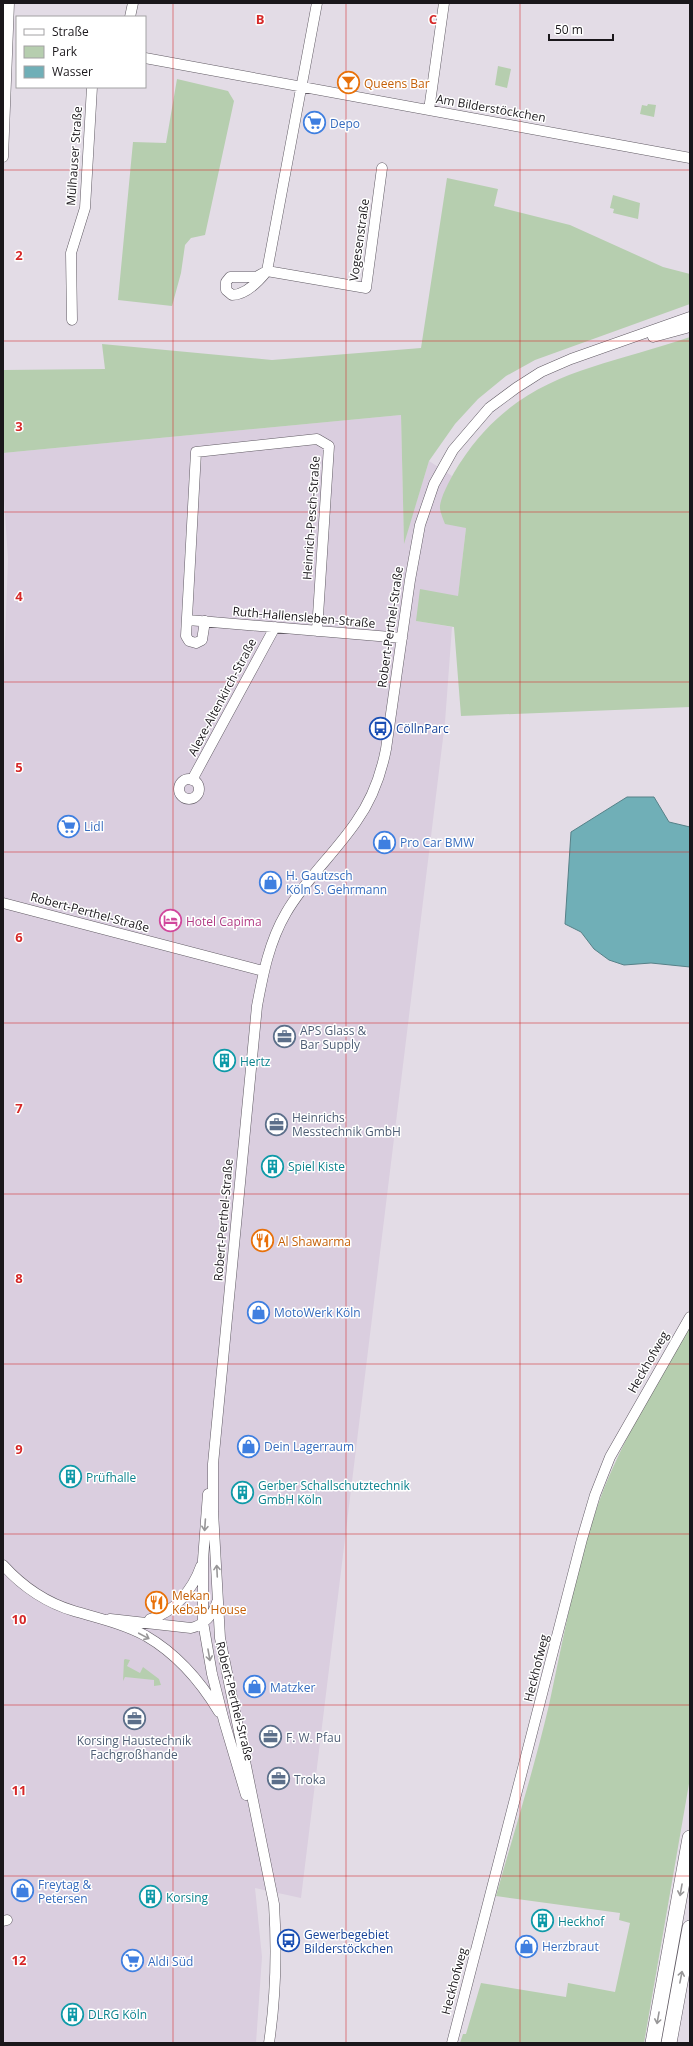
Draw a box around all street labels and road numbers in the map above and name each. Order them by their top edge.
street label: Am Bilderstöckchen [435,90,547,126]
street label: Mülhauser Straße [62,105,86,206]
street label: Vogesenstraße [345,197,373,282]
street label: Heinrich-Pesch-Straße [298,455,324,581]
street label: Robert-Perthel-Straße [373,565,407,689]
street label: Ruth-Hallensleben-Straße [232,602,376,632]
street label: Alexe-Altenkirch-Straße [184,635,260,759]
street label: Robert-Perthel-Straße [29,888,152,936]
street label: Robert-Perthel-Straße [209,1158,237,1282]
street label: Heckhofweg [623,1328,673,1396]
street label: Heckhofweg [519,1632,553,1703]
street label: Robert-Perthel-Straße [212,1640,258,1763]
street label: Heckhofweg [437,1945,471,2016]

